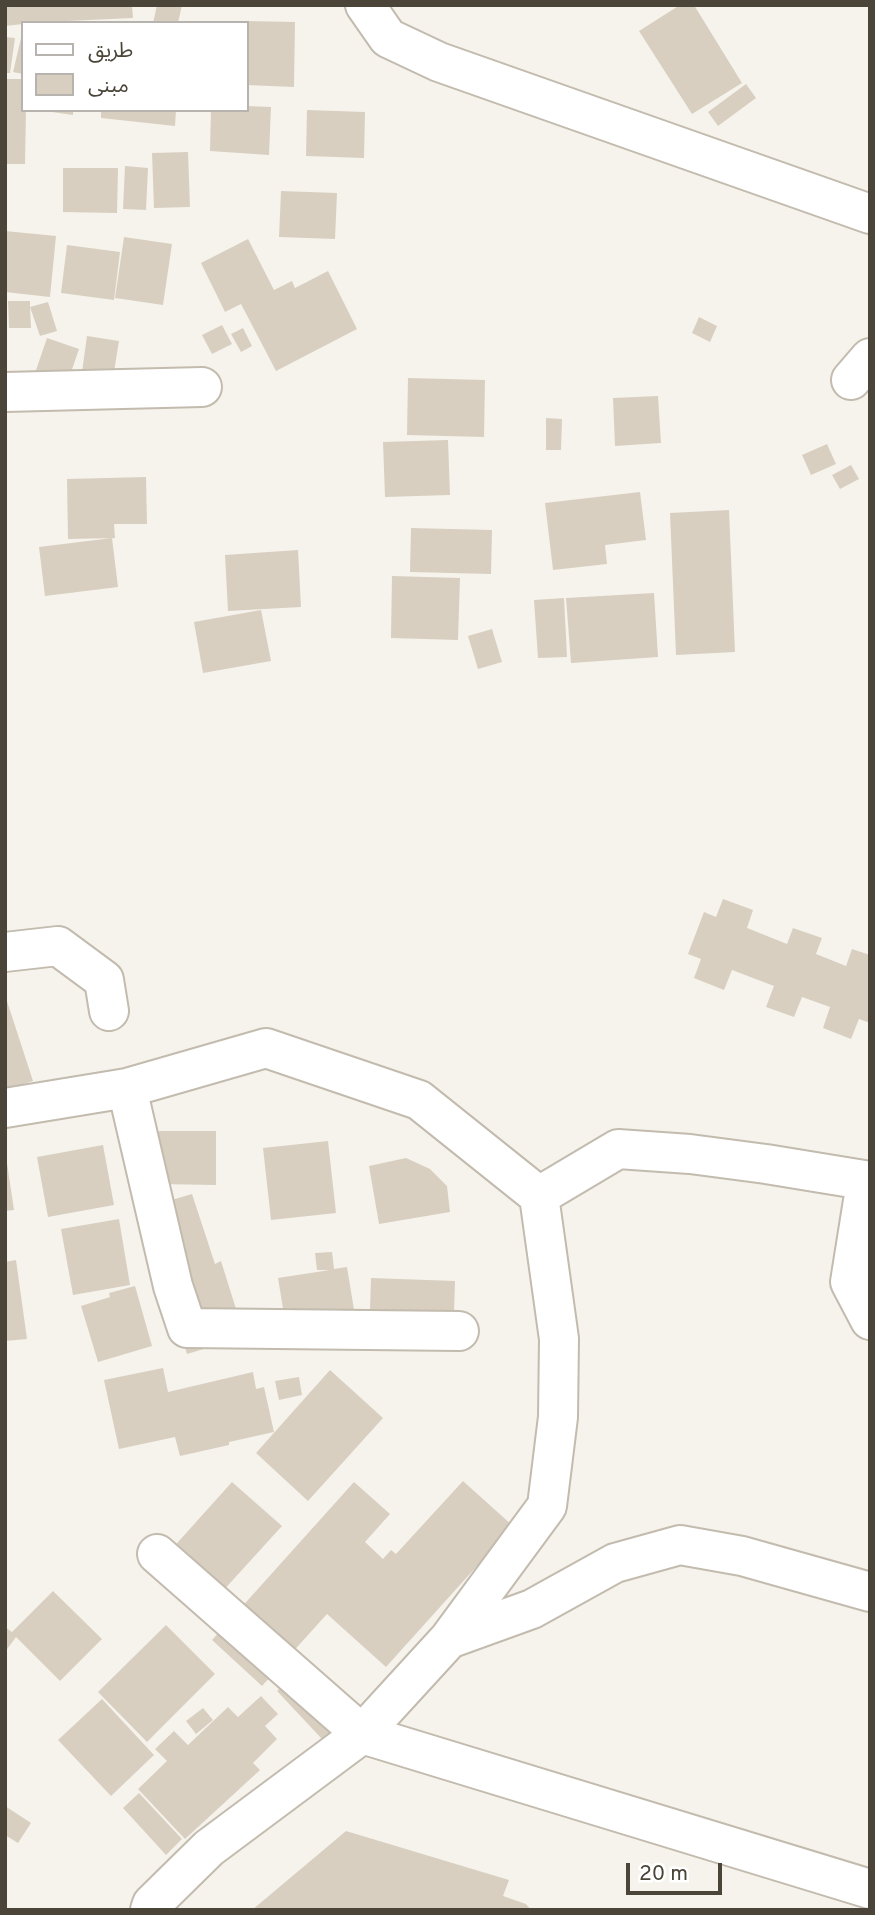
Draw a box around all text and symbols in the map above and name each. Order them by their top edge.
legend [21,21,248,112]
text: طريق [88,38,133,65]
text: مبنى [88,73,129,100]
scale bar [630,1848,726,1892]
text: 20 m [639,1861,688,1888]

